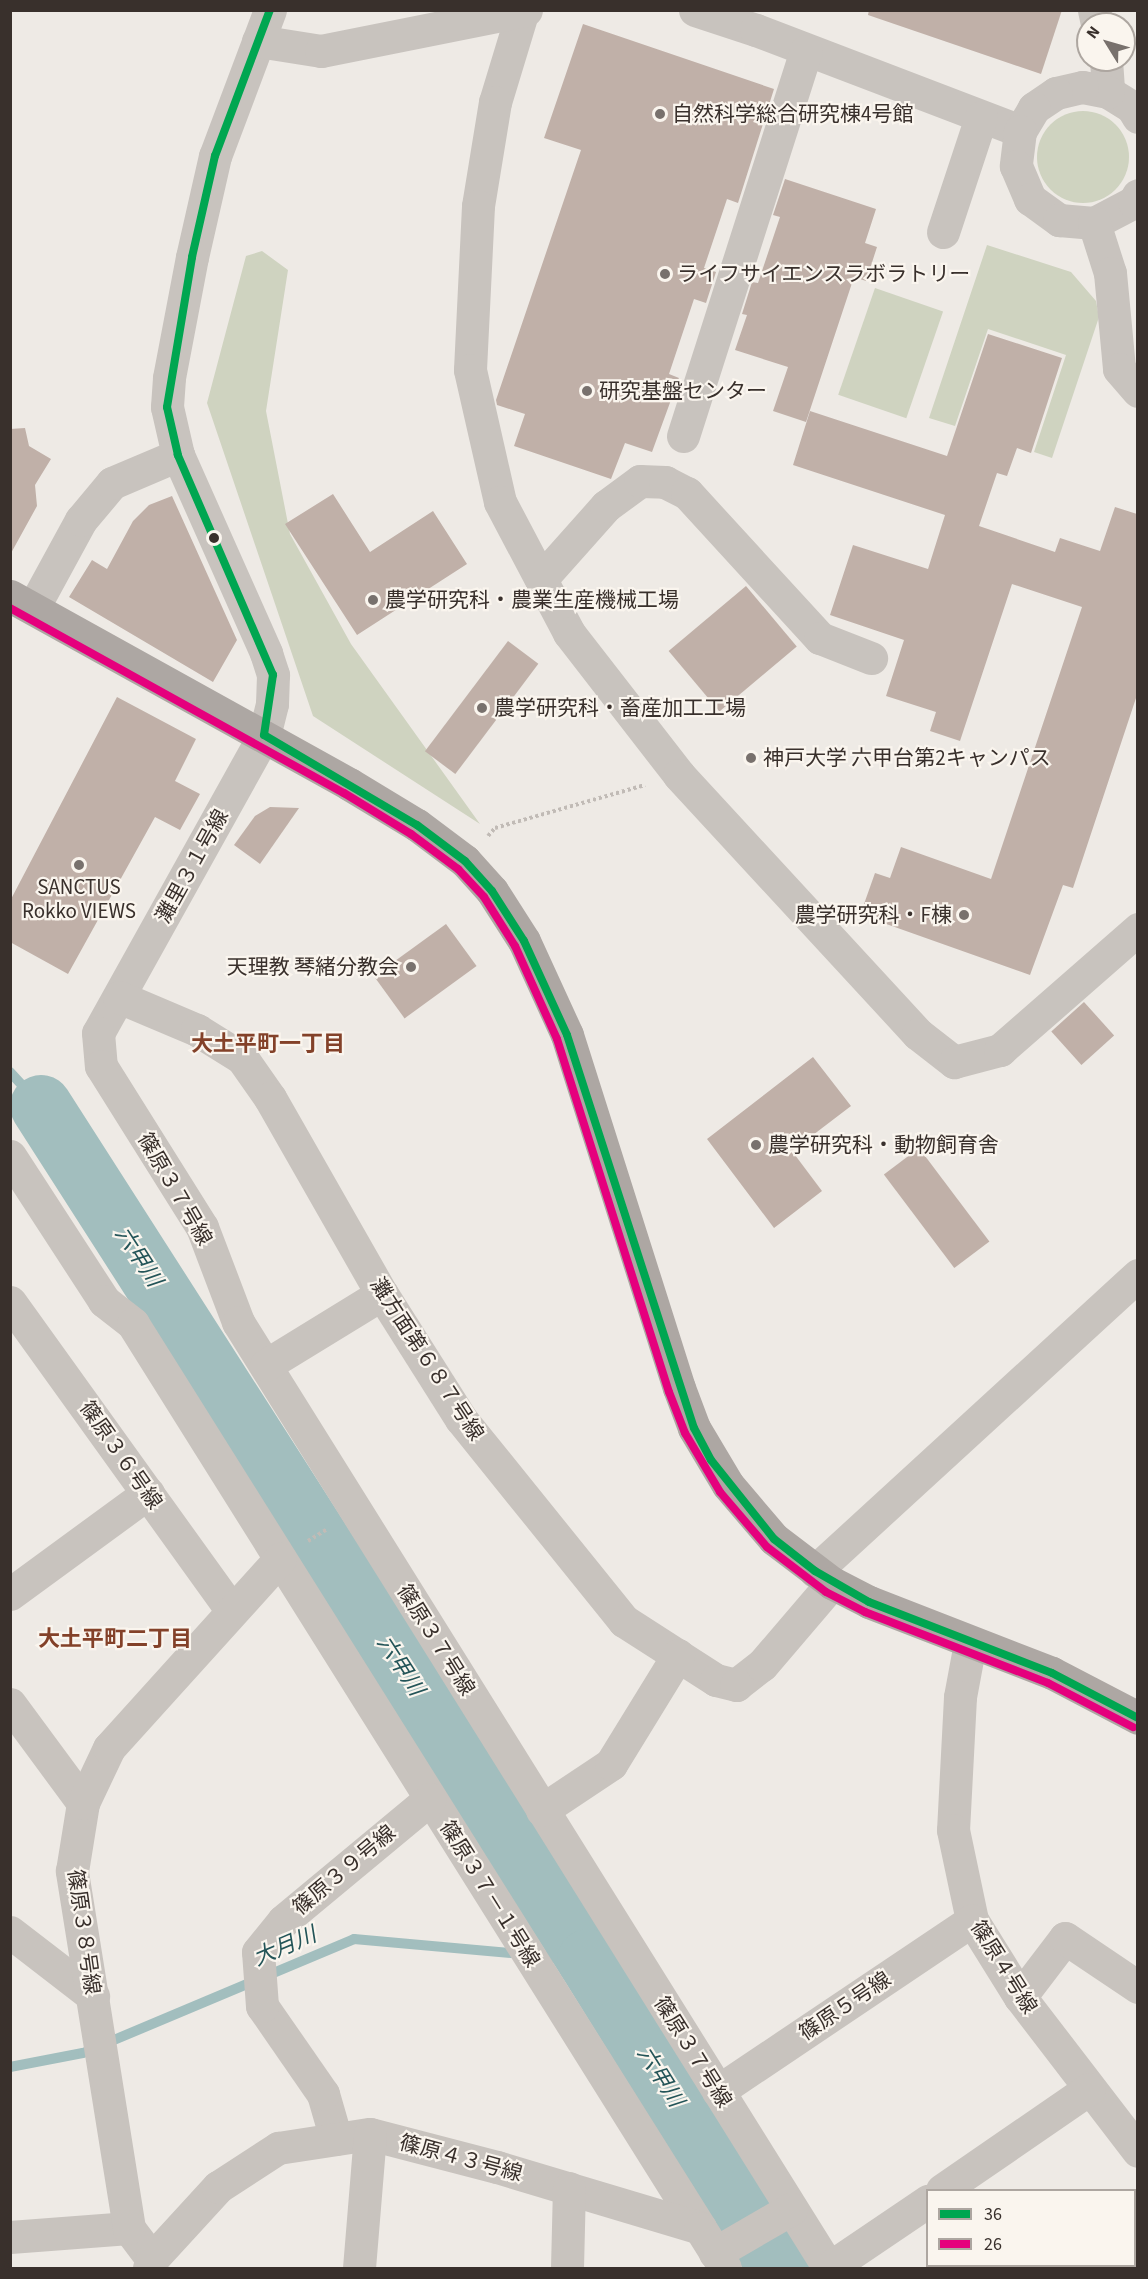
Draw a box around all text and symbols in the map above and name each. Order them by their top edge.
north arrow [1076,12,1136,72]
text: N [1081,22,1105,43]
place label: 自然科学総合研究棟4号館 [672,101,913,127]
marker: 自然科学総合研究棟4号館 [653,107,667,121]
place label: ライフサイエンスラボラトリー [677,261,971,287]
marker: ライフサイエンスラボラトリー [658,267,672,281]
place label: 研究基盤センター [599,378,767,404]
marker: 研究基盤センター [580,384,594,398]
unlabelled marker [208,532,220,544]
place label: 農学研究科・農業生産機械工場 [385,587,679,613]
marker: 農学研究科・農業生産機械工場 [366,593,380,607]
place label: 農学研究科・畜産加工工場 [494,695,746,721]
marker: 農学研究科・畜産加工工場 [475,701,489,715]
place label: 神戸大学 六甲台第2キャンパス [763,745,1051,771]
marker: 神戸大学 六甲台第2キャンパス [744,751,758,765]
street label: 灘里３１号線 [150,805,234,927]
marker: SANCTUS Rokko VIEWS [72,858,86,872]
place label: SANCTUS Rokko VIEWS [22,874,136,924]
place label: 農学研究科・F棟 [795,902,952,928]
marker: 農学研究科・F棟 [957,908,971,922]
place label: 天理教 琴緒分教会 [227,954,399,980]
marker: 天理教 琴緒分教会 [404,960,418,974]
district label: 大土平町一丁目 [191,1032,345,1058]
street label: 篠原３７号線 [133,1128,217,1250]
place label: 農学研究科・動物飼育舎 [768,1132,999,1158]
marker: 農学研究科・動物飼育舎 [749,1138,763,1152]
water label: 六甲川 [109,1222,167,1292]
street label: 灘方面第６８７号線 [365,1273,489,1445]
street label: 篠原３６号線 [75,1396,167,1514]
street label: 篠原３７号線 [392,1580,480,1700]
district label: 大土平町二丁目 [38,1627,192,1653]
water label: 六甲川 [371,1631,429,1701]
street label: 篠原３７－１号線 [435,1816,545,1972]
street label: 篠原３９号線 [288,1820,400,1920]
street label: 篠原３８号線 [63,1868,105,1996]
street label: 篠原４号線 [965,1916,1043,2018]
water label: 大月川 [249,1922,321,1972]
street label: 篠原５号線 [794,1966,896,2046]
street label: 篠原３７号線 [649,1992,737,2112]
water label: 六甲川 [631,2042,689,2112]
street label: 篠原４３号線 [397,2130,525,2186]
legend [926,2189,1136,2267]
text: 36 [984,2202,1002,2227]
text: 26 [984,2232,1002,2257]

